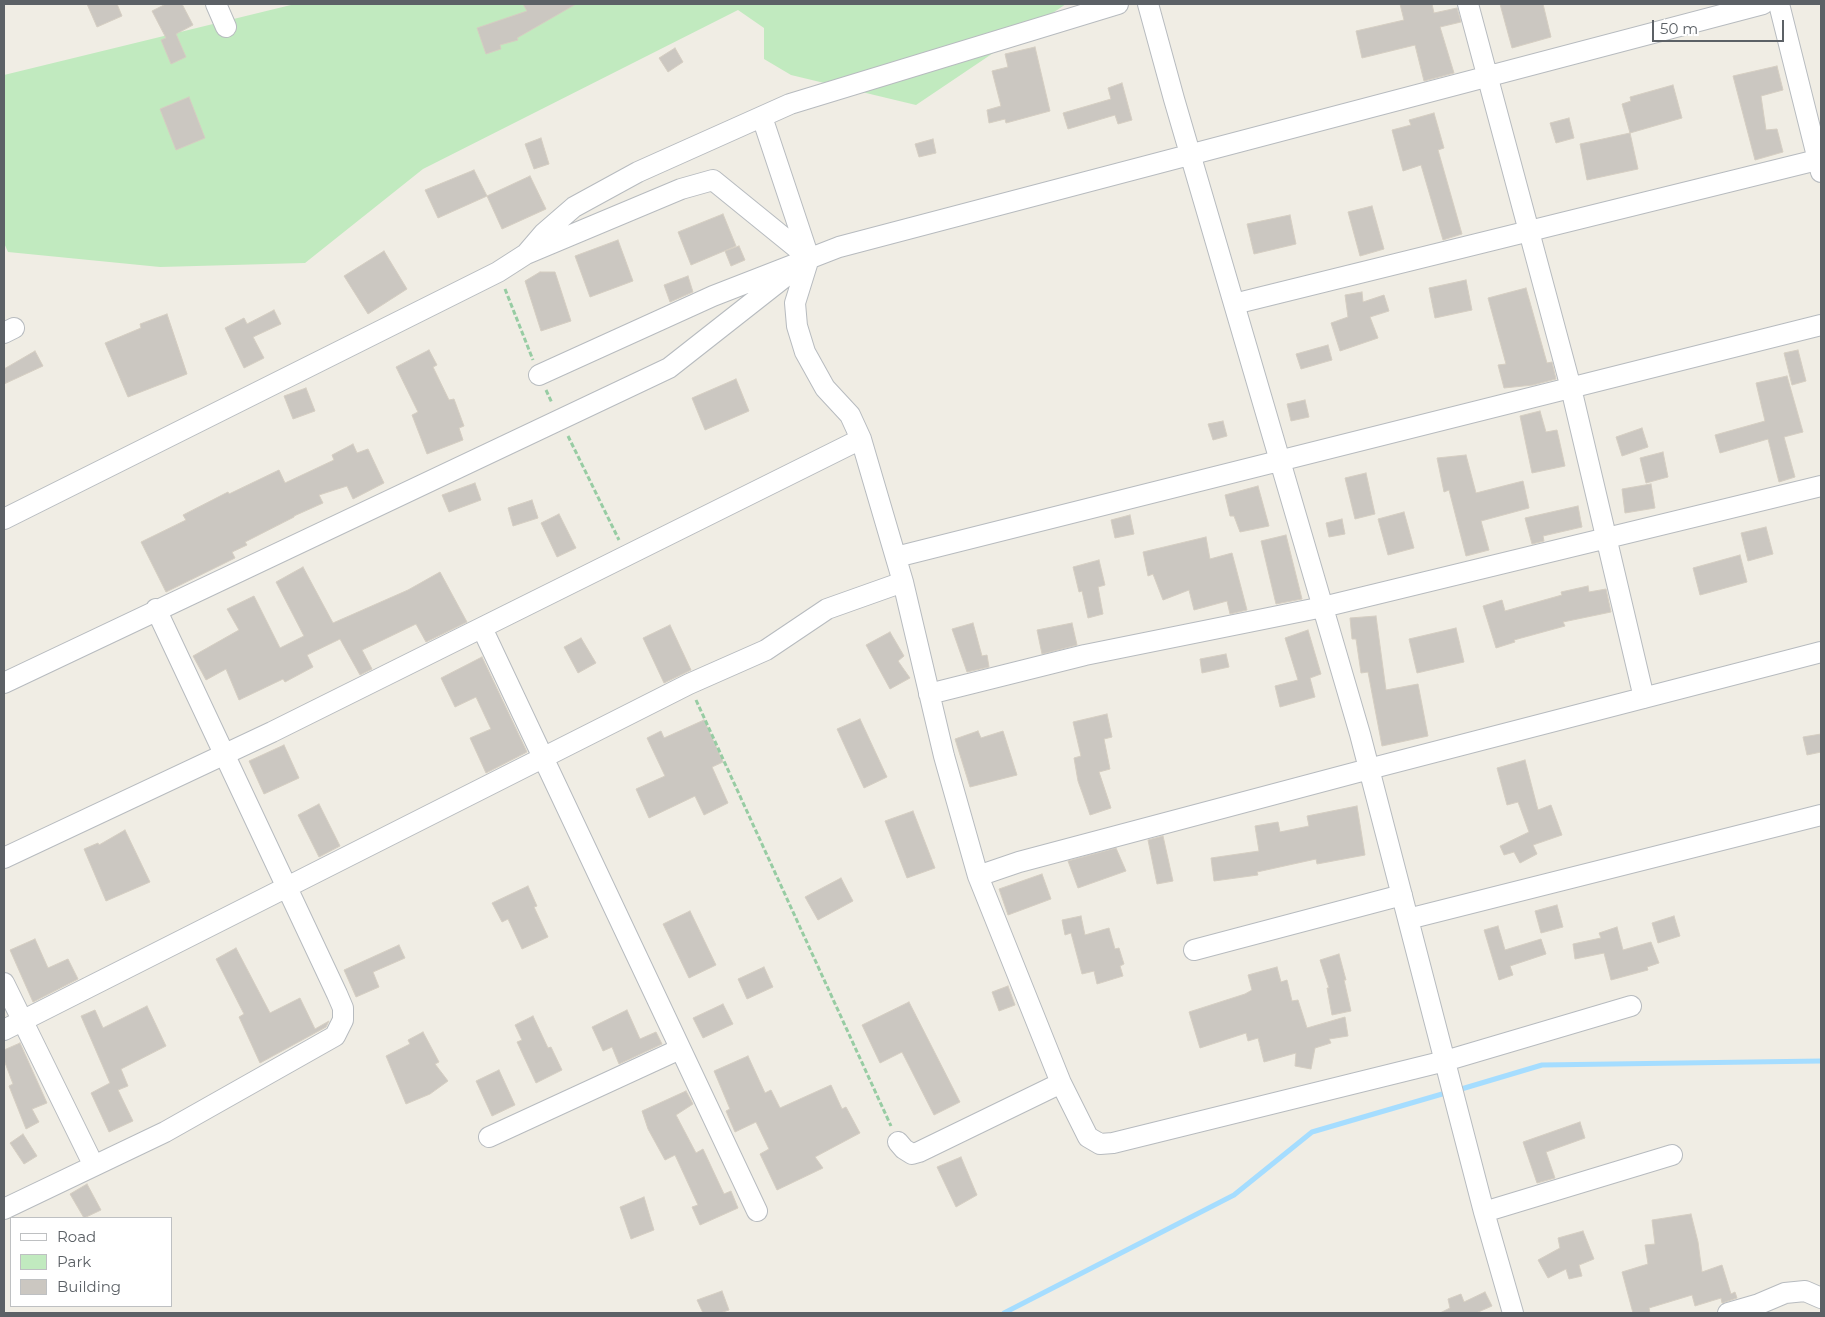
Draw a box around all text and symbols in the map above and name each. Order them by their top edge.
scale bar [1655,10,1788,42]
text: 50 m [1660,19,1698,38]
legend [10,1217,172,1307]
text: Road [57,1227,96,1246]
text: Park [57,1252,91,1271]
text: Building [57,1277,121,1296]

